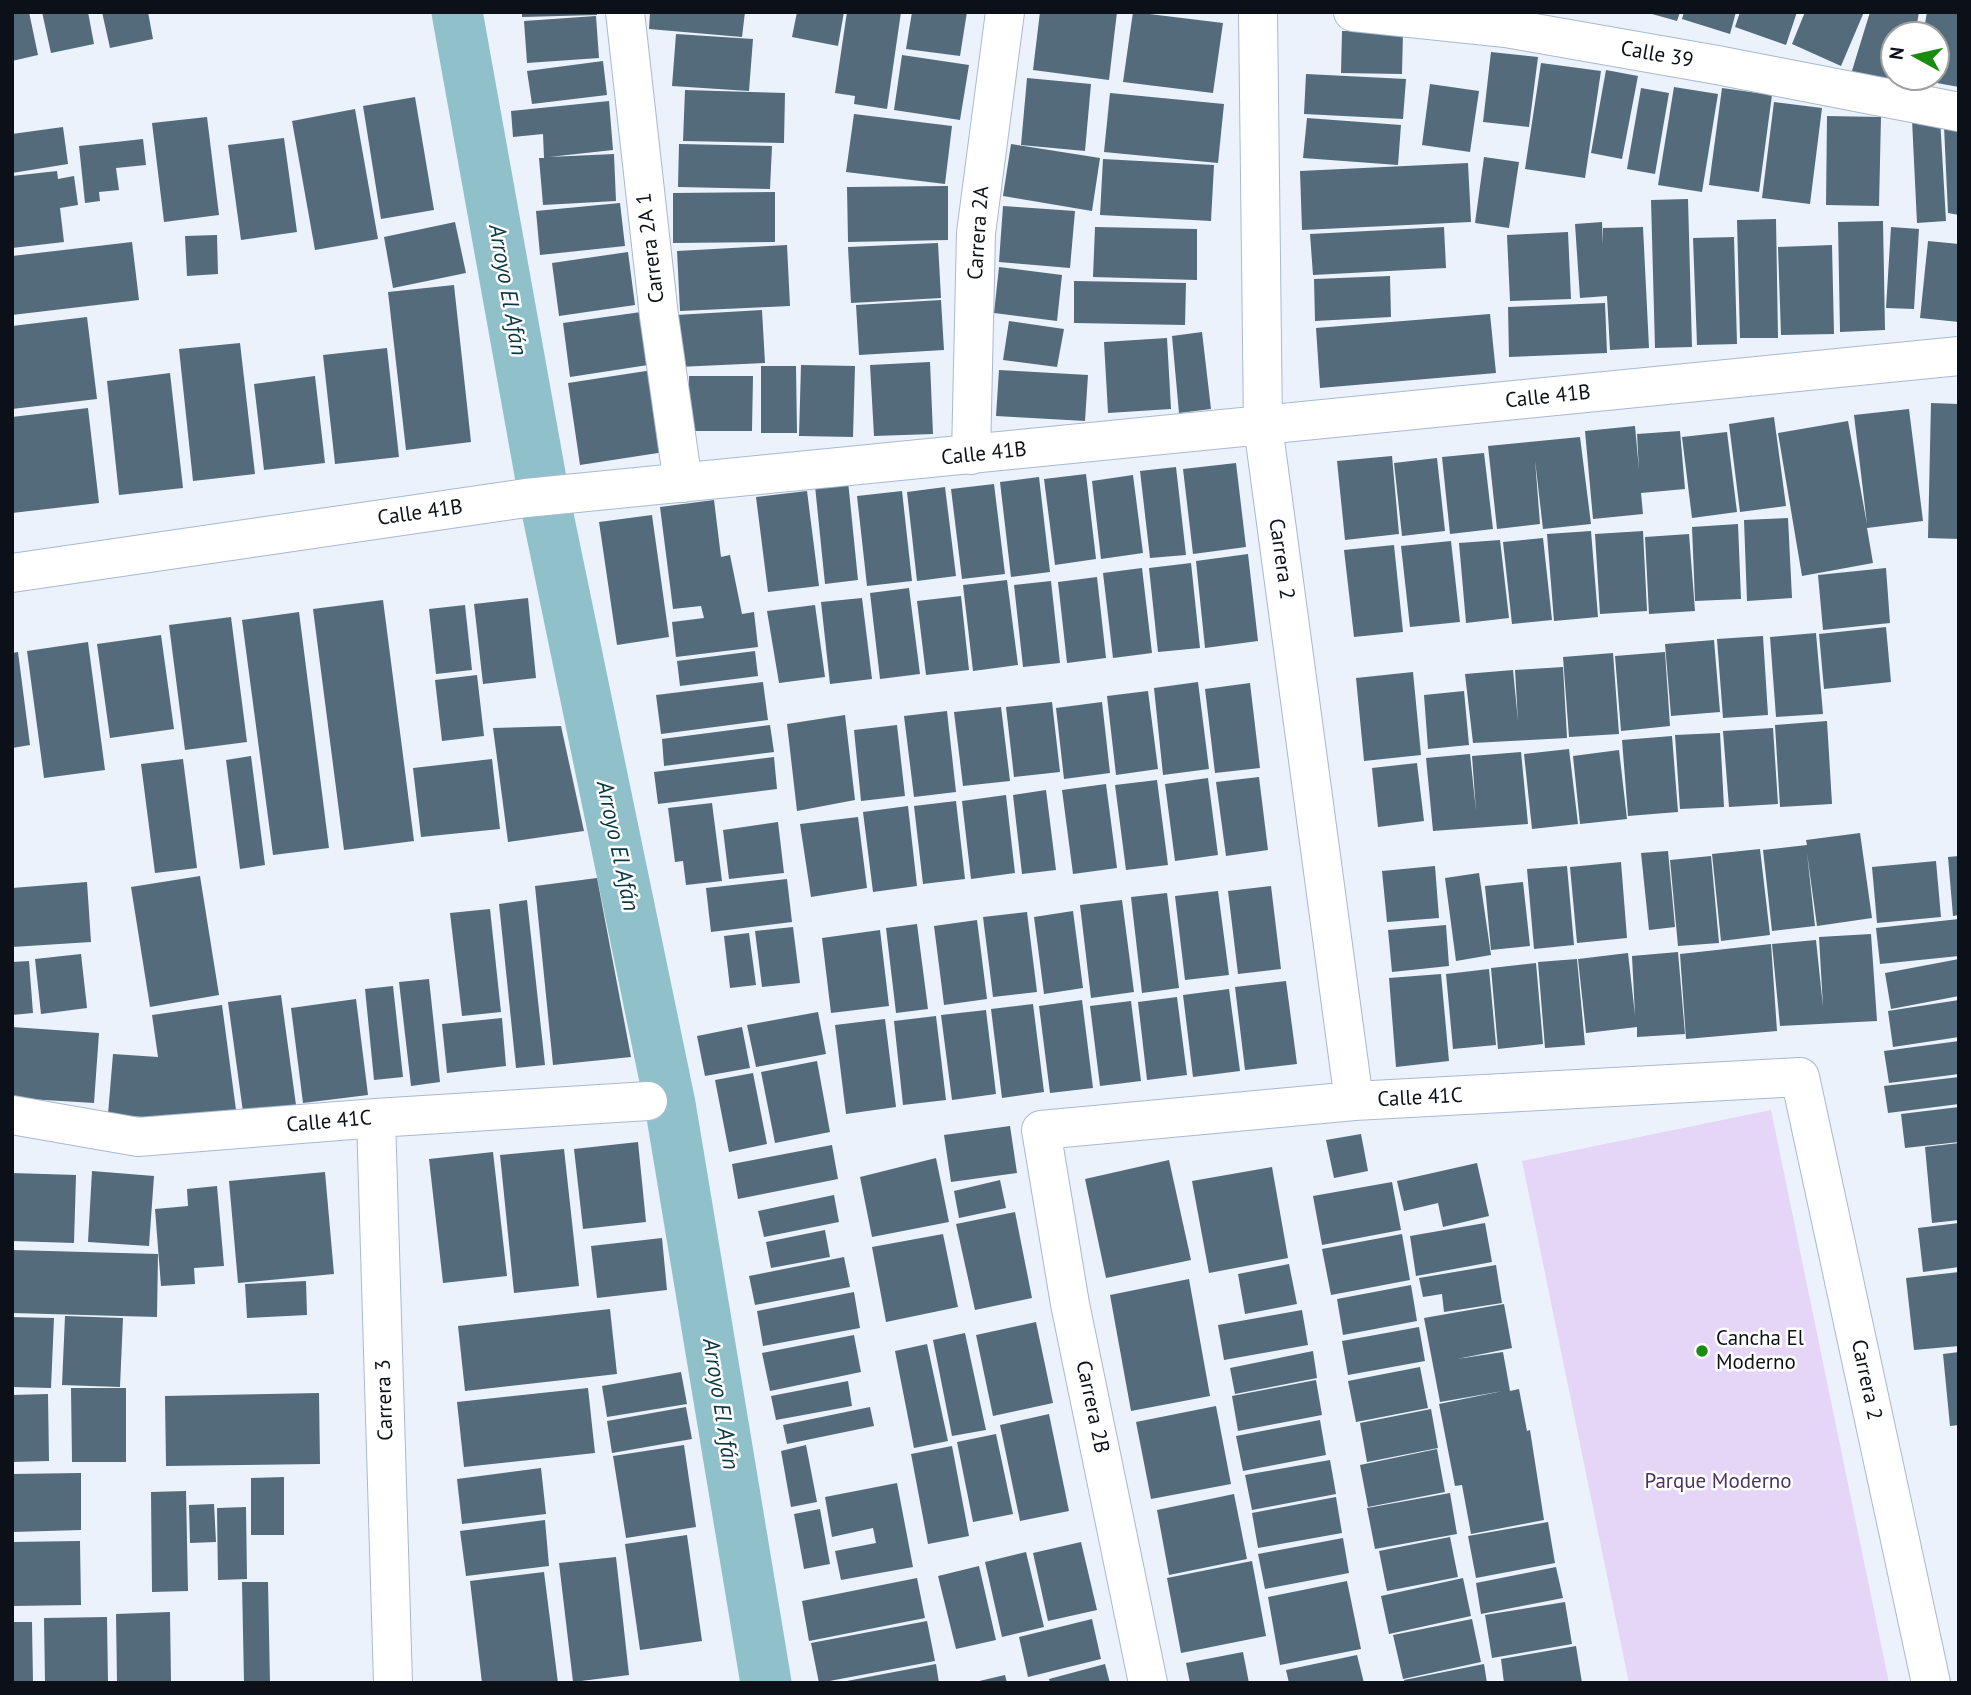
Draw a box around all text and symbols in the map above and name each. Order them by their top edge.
north arrow [1880,21,1950,91]
street label: Calle 39 [1619,36,1695,74]
text: N [1883,46,1909,61]
street label: Carrera 2A [963,185,995,281]
street label: Carrera 2A 1 [632,191,670,305]
water label: Arroyo El Afán [482,222,532,358]
street label: Calle 41B [1504,380,1592,414]
street label: Calle 41B [940,437,1028,471]
street label: Calle 41B [376,495,464,531]
street label: Carrera 2 [1263,517,1299,601]
water label: Arroyo El Afán [590,778,644,914]
street label: Calle 41C [1377,1083,1463,1113]
street label: Calle 41C [285,1106,373,1138]
place label: Cancha El Moderno [1716,1326,1804,1376]
water label: Arroyo El Afán [696,1336,744,1472]
street label: Carrera 2 [1845,1337,1887,1423]
marker: Cancha El Moderno [1694,1343,1710,1359]
street label: Carrera 2B [1070,1358,1114,1456]
street label: Carrera 3 [371,1359,399,1441]
park label: Parque Moderno [1644,1469,1792,1495]

